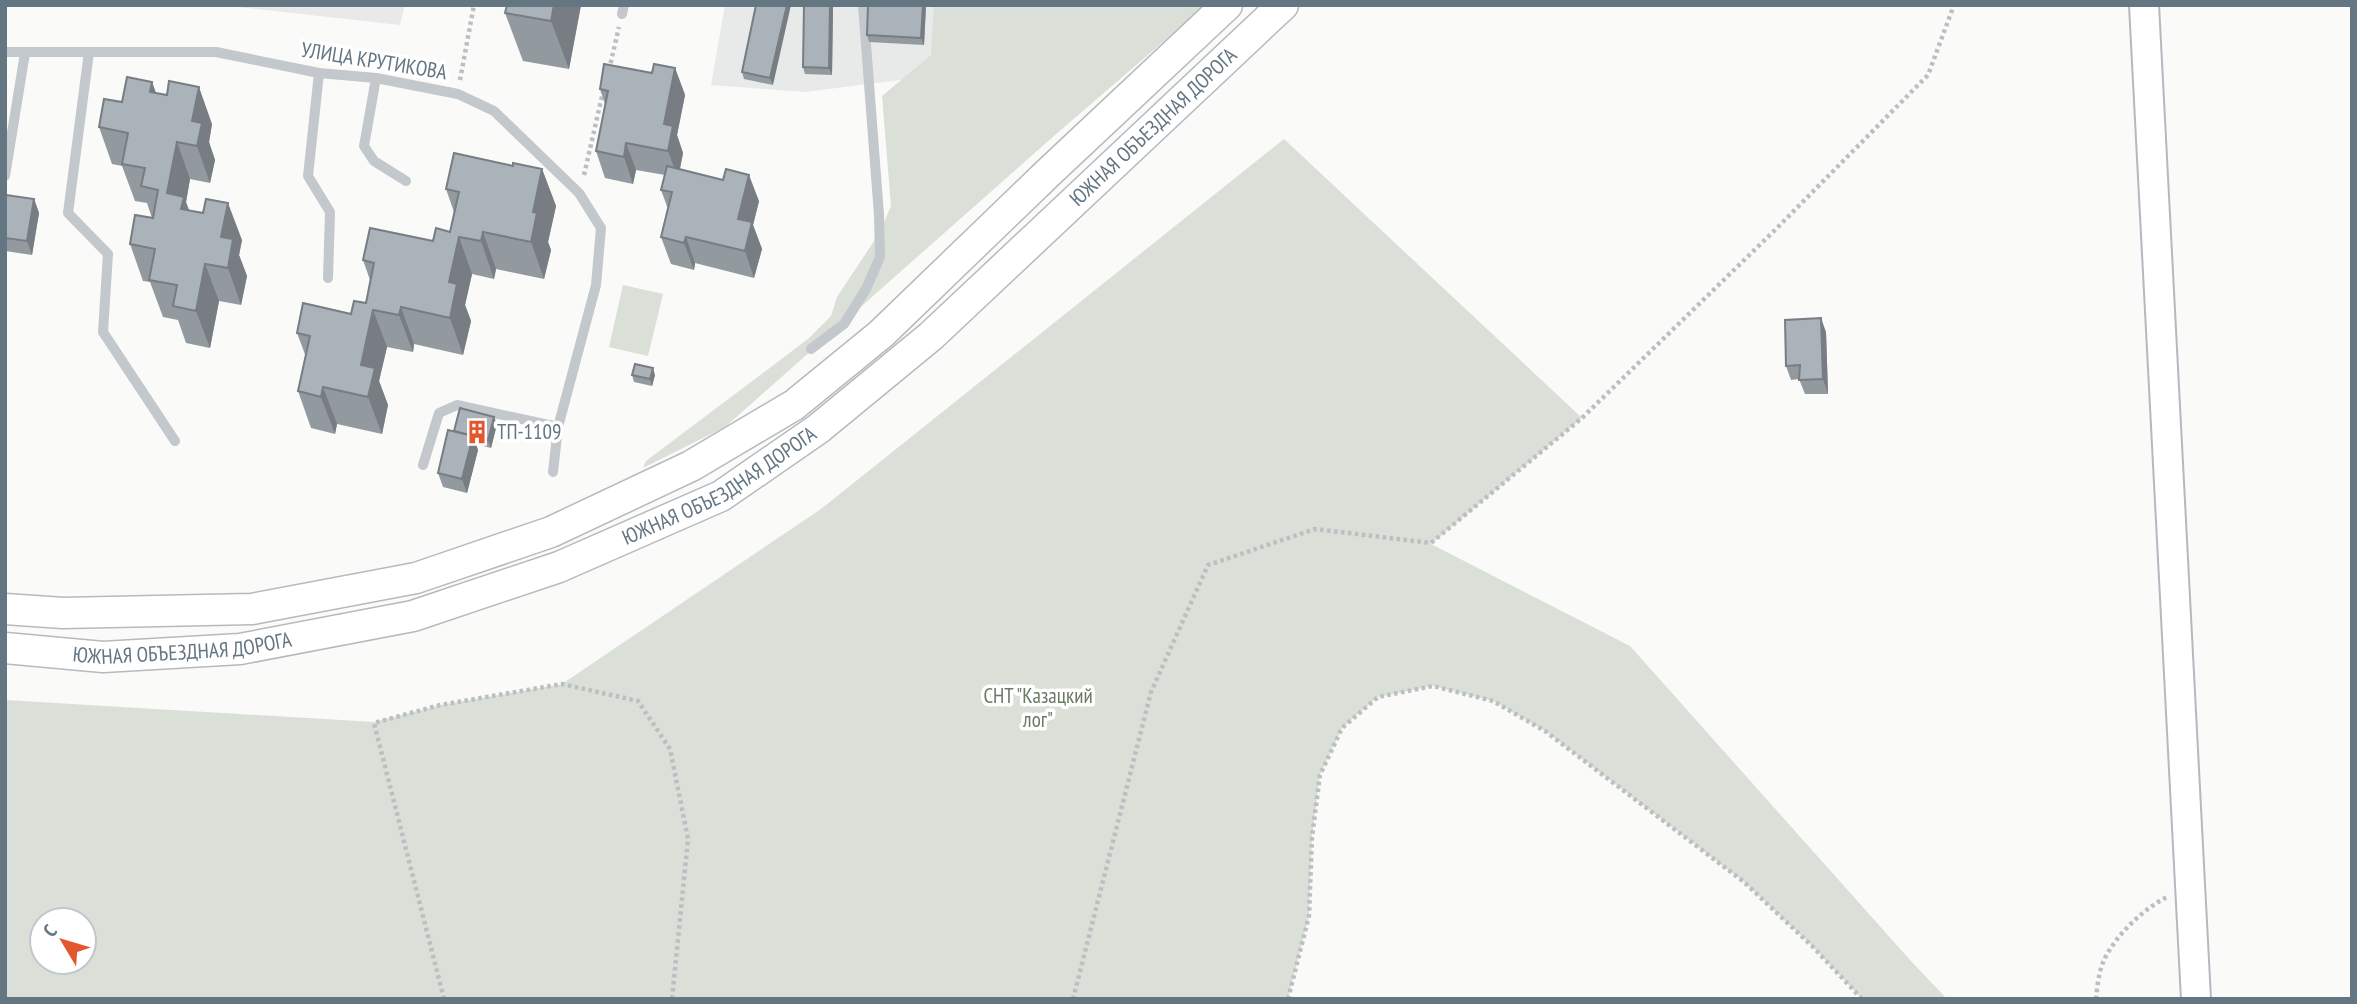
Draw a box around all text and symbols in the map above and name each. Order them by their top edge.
street label: УЛИЦА КРУТИКОВА [299,36,449,85]
street label: ЮЖНАЯ ОБЪЕЗДНАЯ ДОРОГА [1064,42,1242,212]
building icon: ТП-1109 [463,418,491,446]
place label: ТП-1109 [497,418,561,445]
street label: ЮЖНАЯ ОБЪЕЗДНАЯ ДОРОГА [618,420,822,551]
street label: ЮЖНАЯ ОБЪЕЗДНАЯ ДОРОГА [72,625,294,670]
park label: СНТ "Казацкий лог" [983,682,1093,733]
north arrow [28,906,98,976]
text: С [37,919,62,941]

